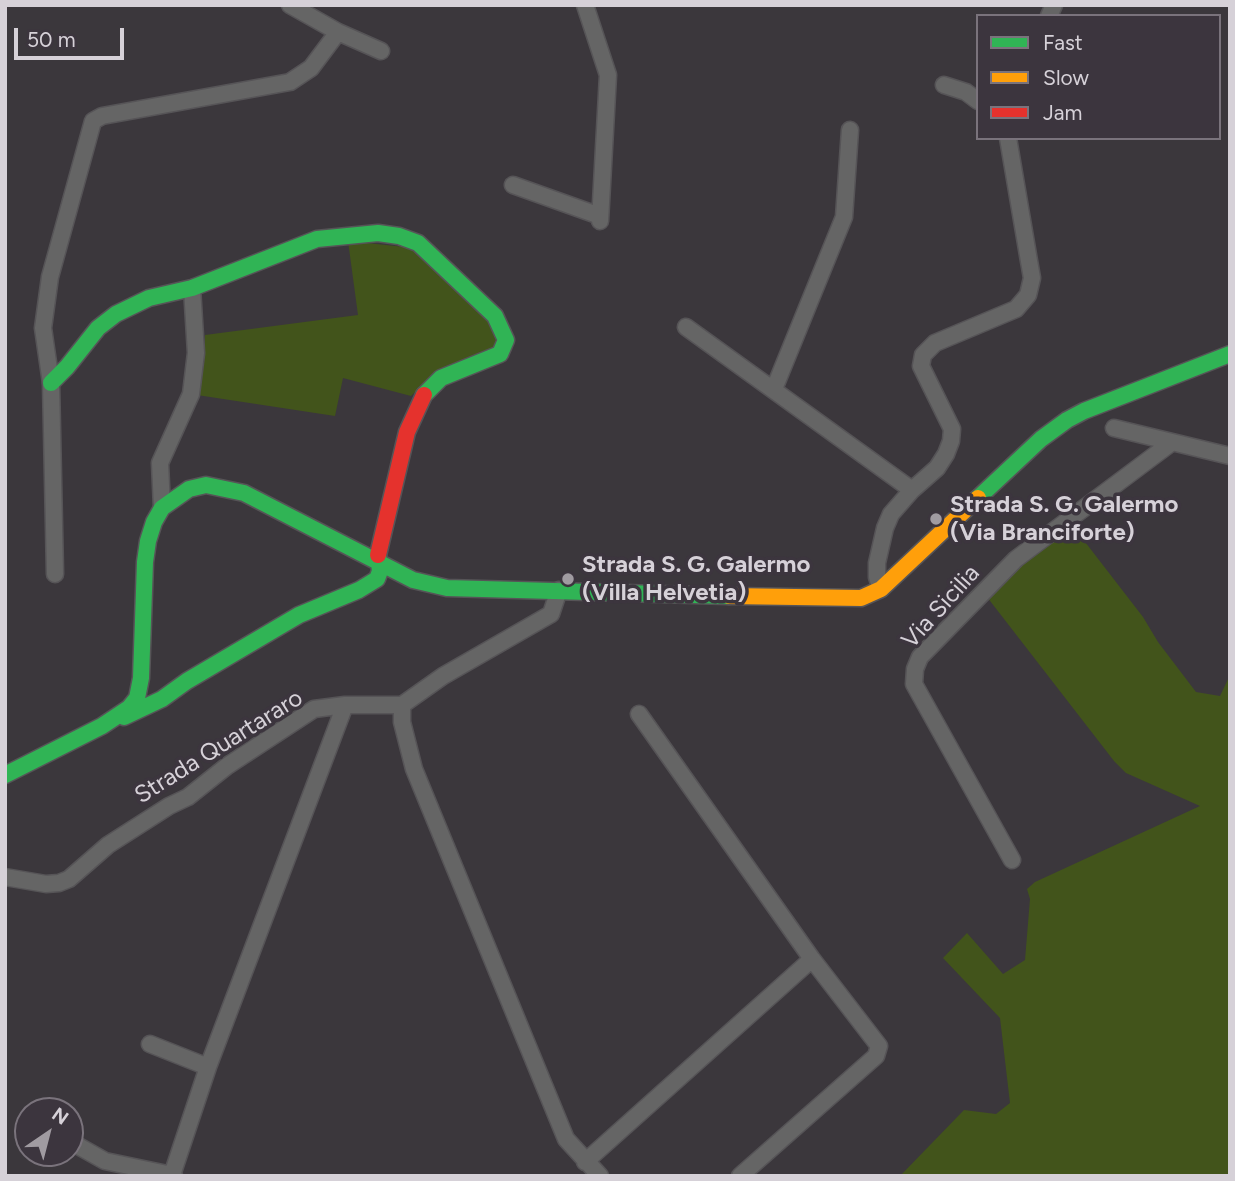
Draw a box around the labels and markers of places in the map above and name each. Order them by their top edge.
place label: Strada S. G. Galermo (Via Branciforte) [950,491,1178,547]
marker: Strada S. G. Galermo (Via Branciforte) [928,511,944,527]
place label: Strada S. G. Galermo (Villa Helvetia) [582,551,810,607]
marker: Strada S. G. Galermo (Villa Helvetia) [560,571,576,587]

